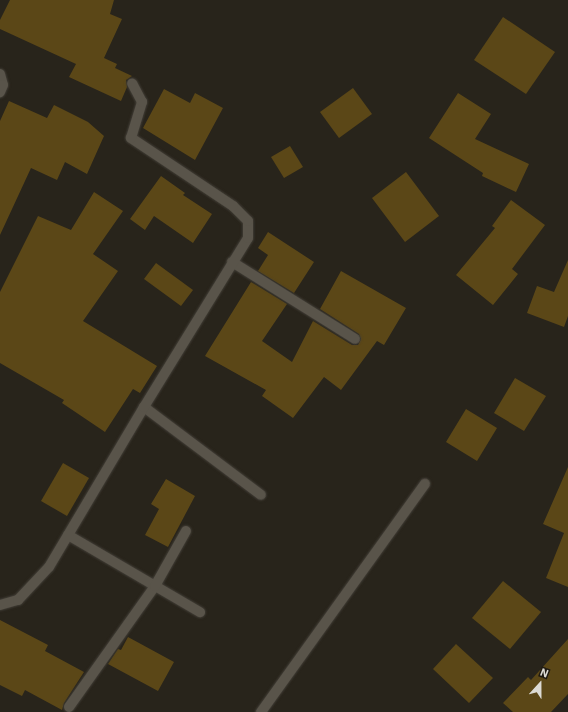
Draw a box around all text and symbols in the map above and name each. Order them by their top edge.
north arrow [520,664,560,704]
text: N [538,665,551,681]

